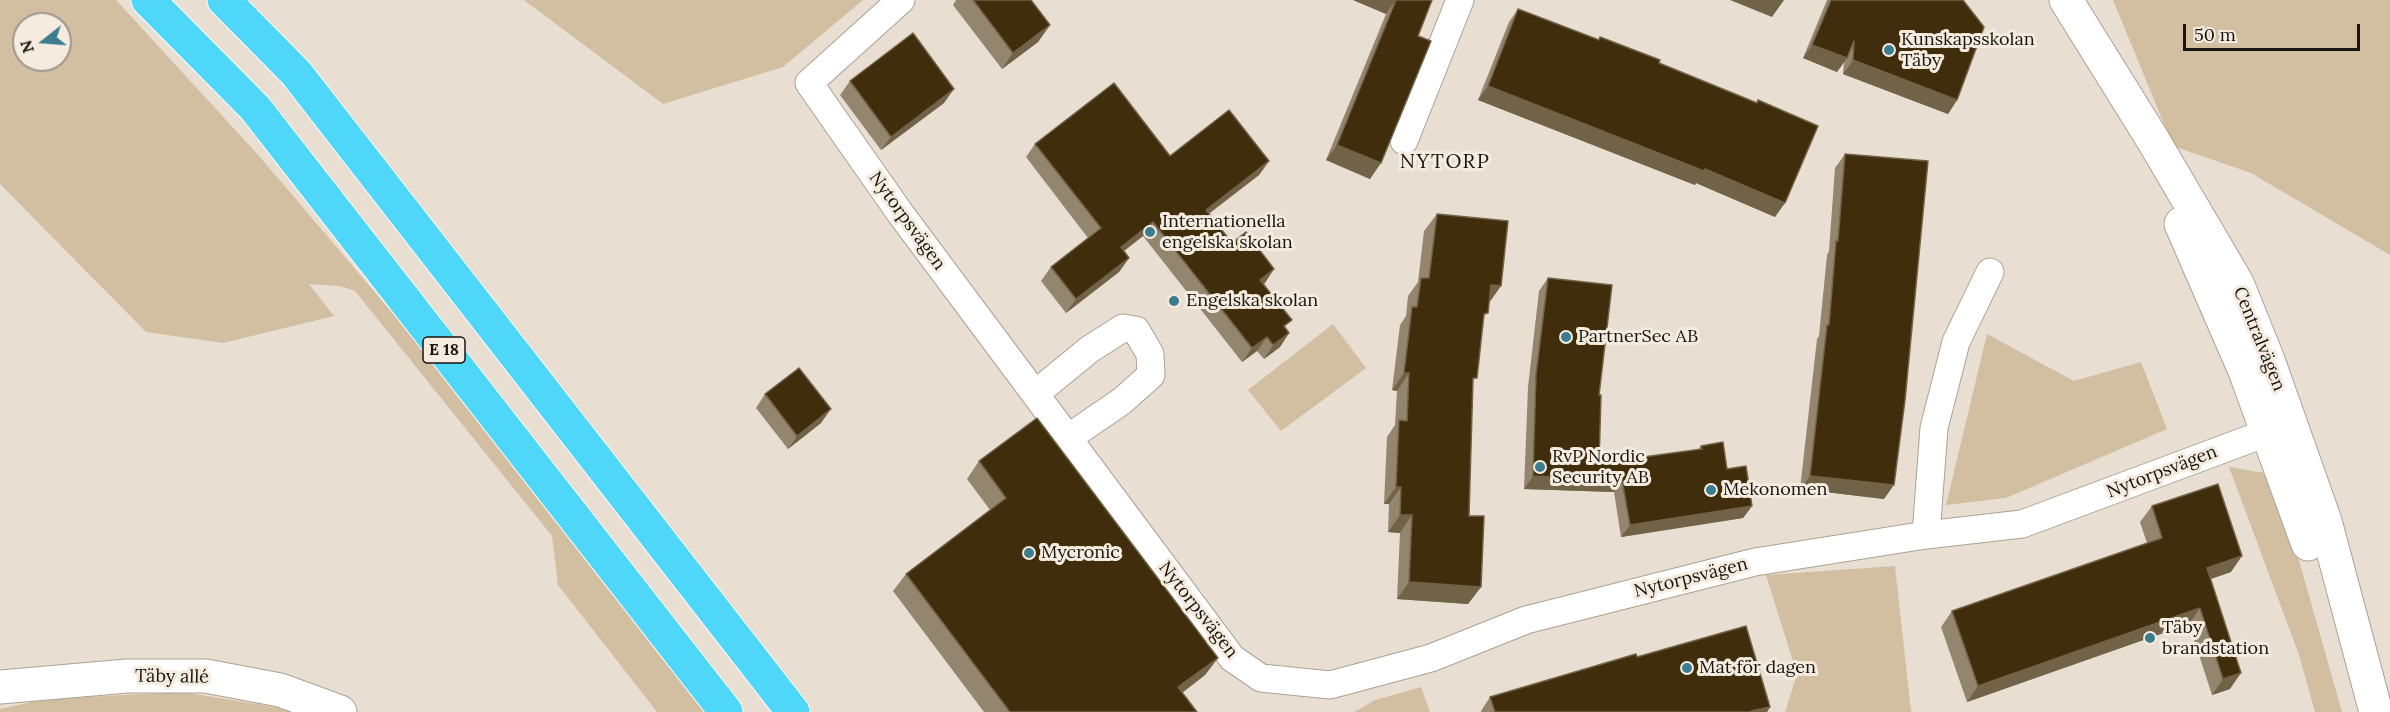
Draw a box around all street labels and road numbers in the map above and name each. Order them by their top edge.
street label: Nytorpsvägen [864,168,950,274]
street label: Centralvägen [2228,284,2290,394]
road number: E 18 [423,337,465,363]
street label: Nytorpsvägen [2104,441,2220,503]
street label: Nytorpsvägen [1632,553,1750,603]
street label: Nytorpsvägen [1154,558,1242,662]
street label: Täby allé [135,666,209,688]

